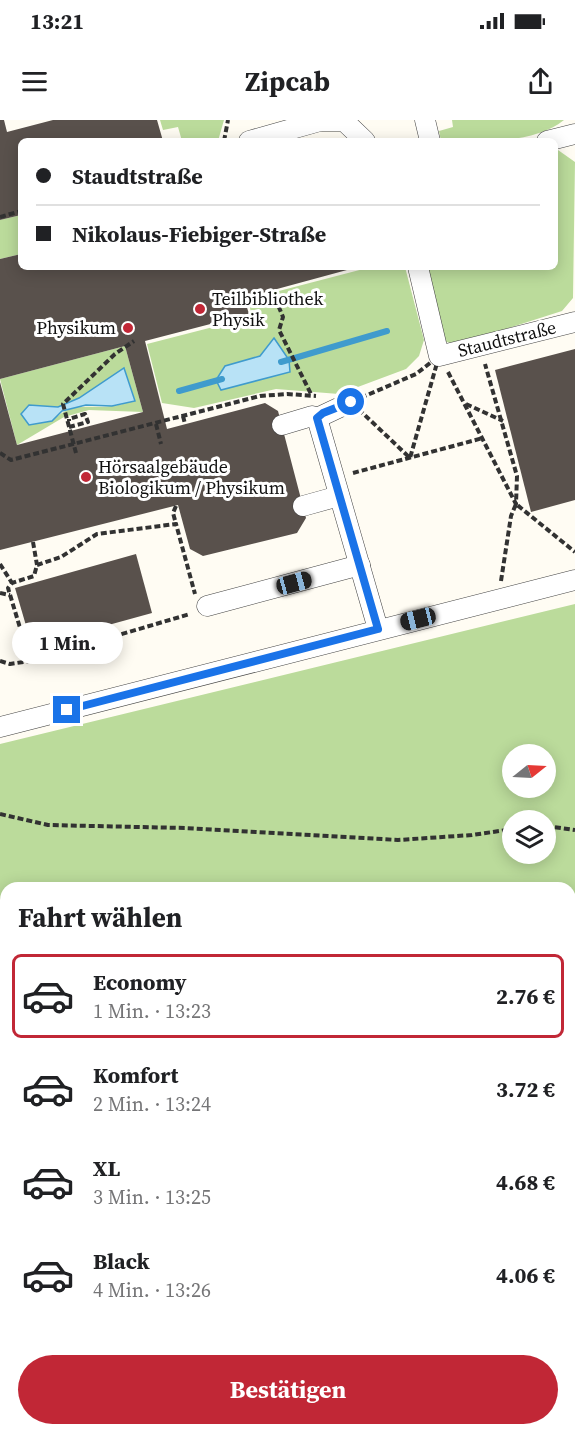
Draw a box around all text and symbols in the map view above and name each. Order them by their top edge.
text: 13:21 [30,6,84,36]
text: Zipcab [245,63,330,100]
icon: menu [18,65,51,98]
icon: share [524,65,557,98]
text: Staudtstraße [72,161,203,191]
text: Nikolaus-Fiebiger-Straße [72,219,326,249]
place label: Teilbibliothek Physik [212,286,324,332]
marker: Teilbibliothek Physik [193,302,207,316]
street label: Staudtstraße [455,314,559,363]
place label: Physikum [36,315,116,340]
marker: Physikum [121,321,135,335]
route start [337,388,364,415]
place label: Hörsaalgebäude Biologikum / Physikum [98,454,285,500]
marker: Hörsaalgebäude Biologikum / Physikum [79,470,93,484]
car [274,570,314,596]
car [398,606,438,632]
callout: 1 Min. [11,623,122,665]
text: 1 Min. [39,629,96,657]
route end [53,696,80,723]
north arrow [502,744,556,798]
map controls [502,744,556,864]
button: layers [502,810,556,864]
text: Fahrt wählen [18,899,182,936]
text: Economy [93,967,187,997]
icon: car [21,969,75,1023]
text: 2.76 € [496,981,555,1011]
text: 1 Min. · 13:23 [93,997,211,1025]
text: Komfort [93,1060,178,1090]
icon: car [21,1062,75,1116]
text: 3.72 € [496,1074,555,1104]
text: 2 Min. · 13:24 [93,1090,211,1118]
text: XL [93,1153,120,1183]
icon: car [21,1155,75,1209]
text: 4.68 € [496,1167,555,1197]
text: 3 Min. · 13:25 [93,1183,211,1211]
text: Black [93,1246,150,1276]
icon: car [21,1248,75,1302]
text: 4.06 € [496,1260,555,1290]
text: 4 Min. · 13:26 [93,1276,211,1304]
button: Bestätigen [18,1355,558,1424]

